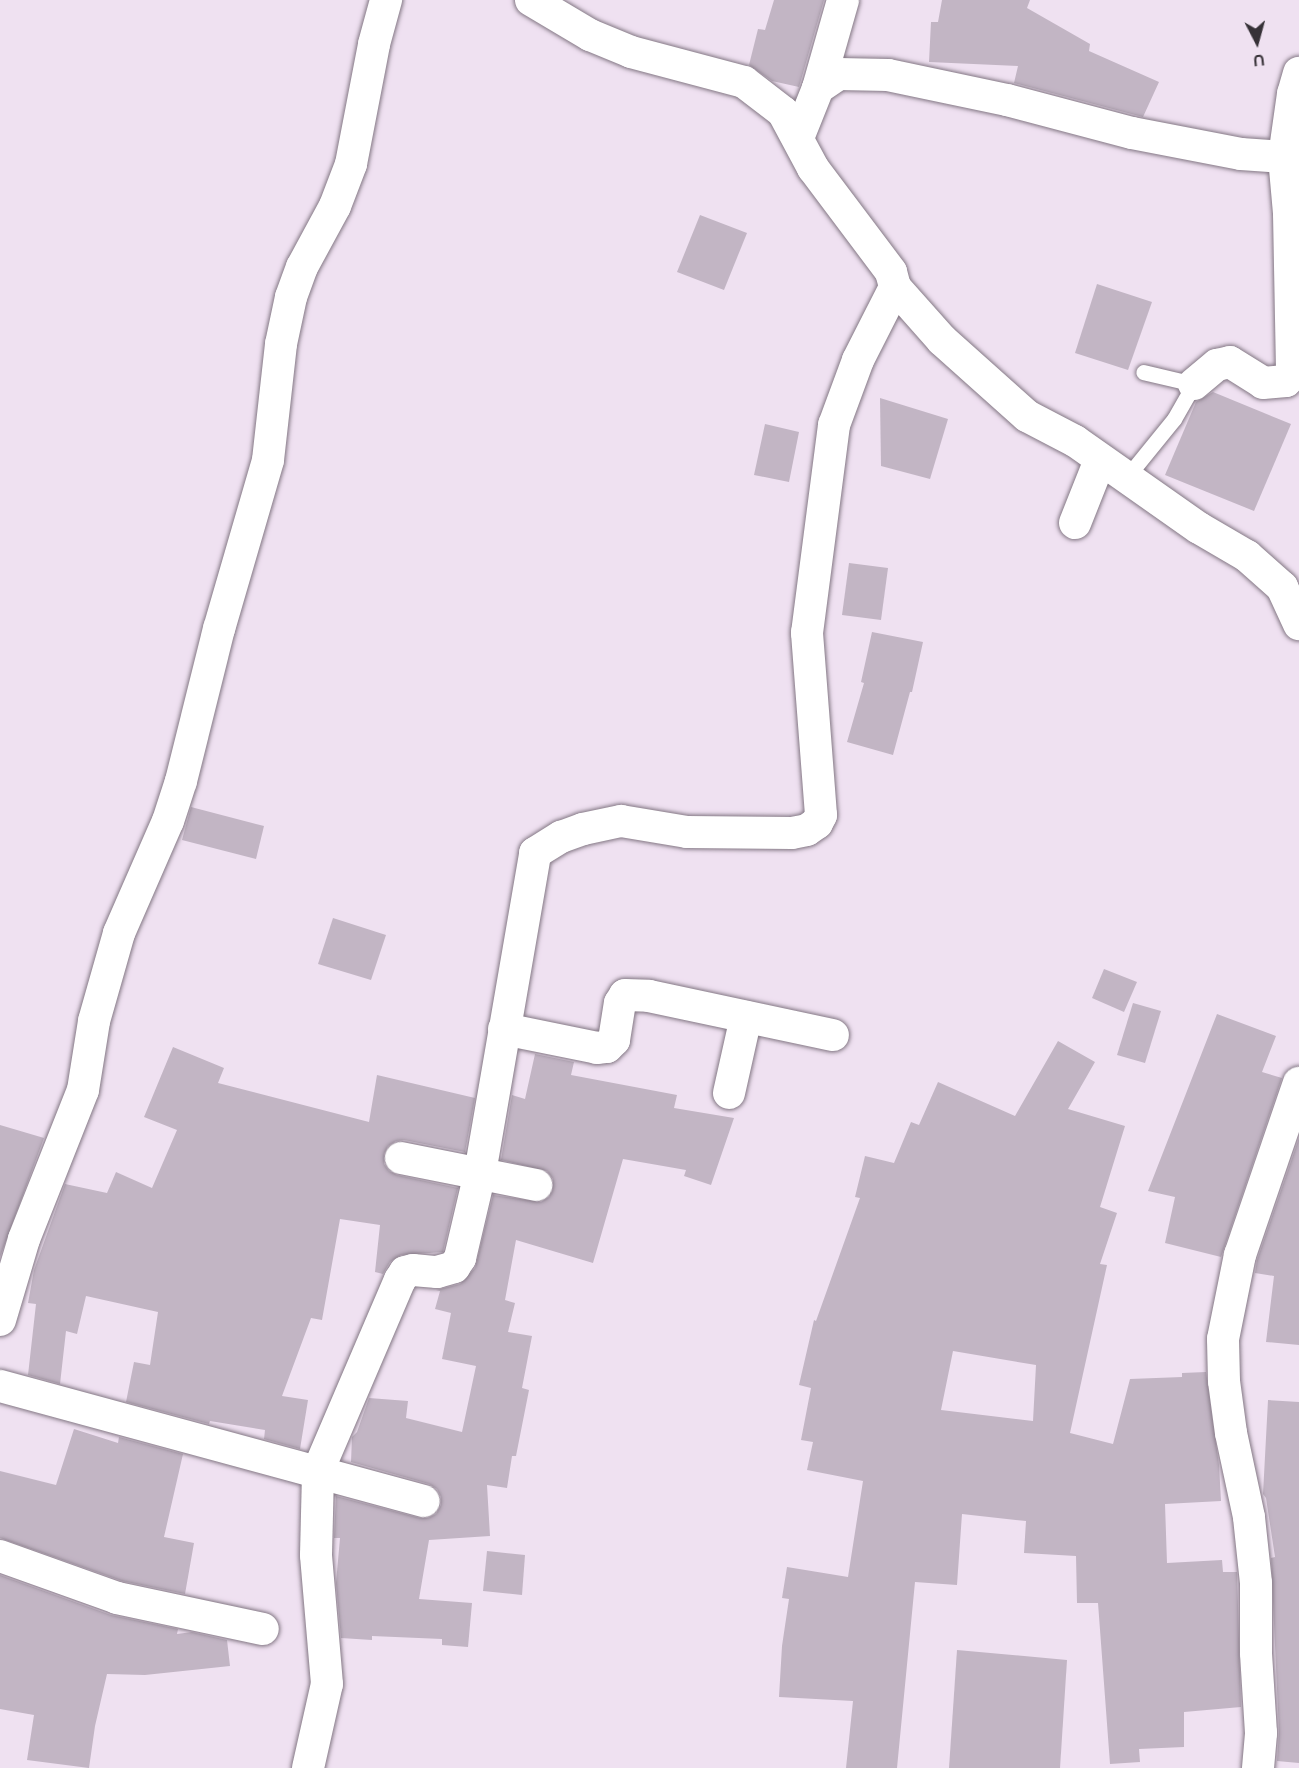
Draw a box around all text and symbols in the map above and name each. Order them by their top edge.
north arrow [1227,12,1287,72]
text: U [1252,50,1266,70]

